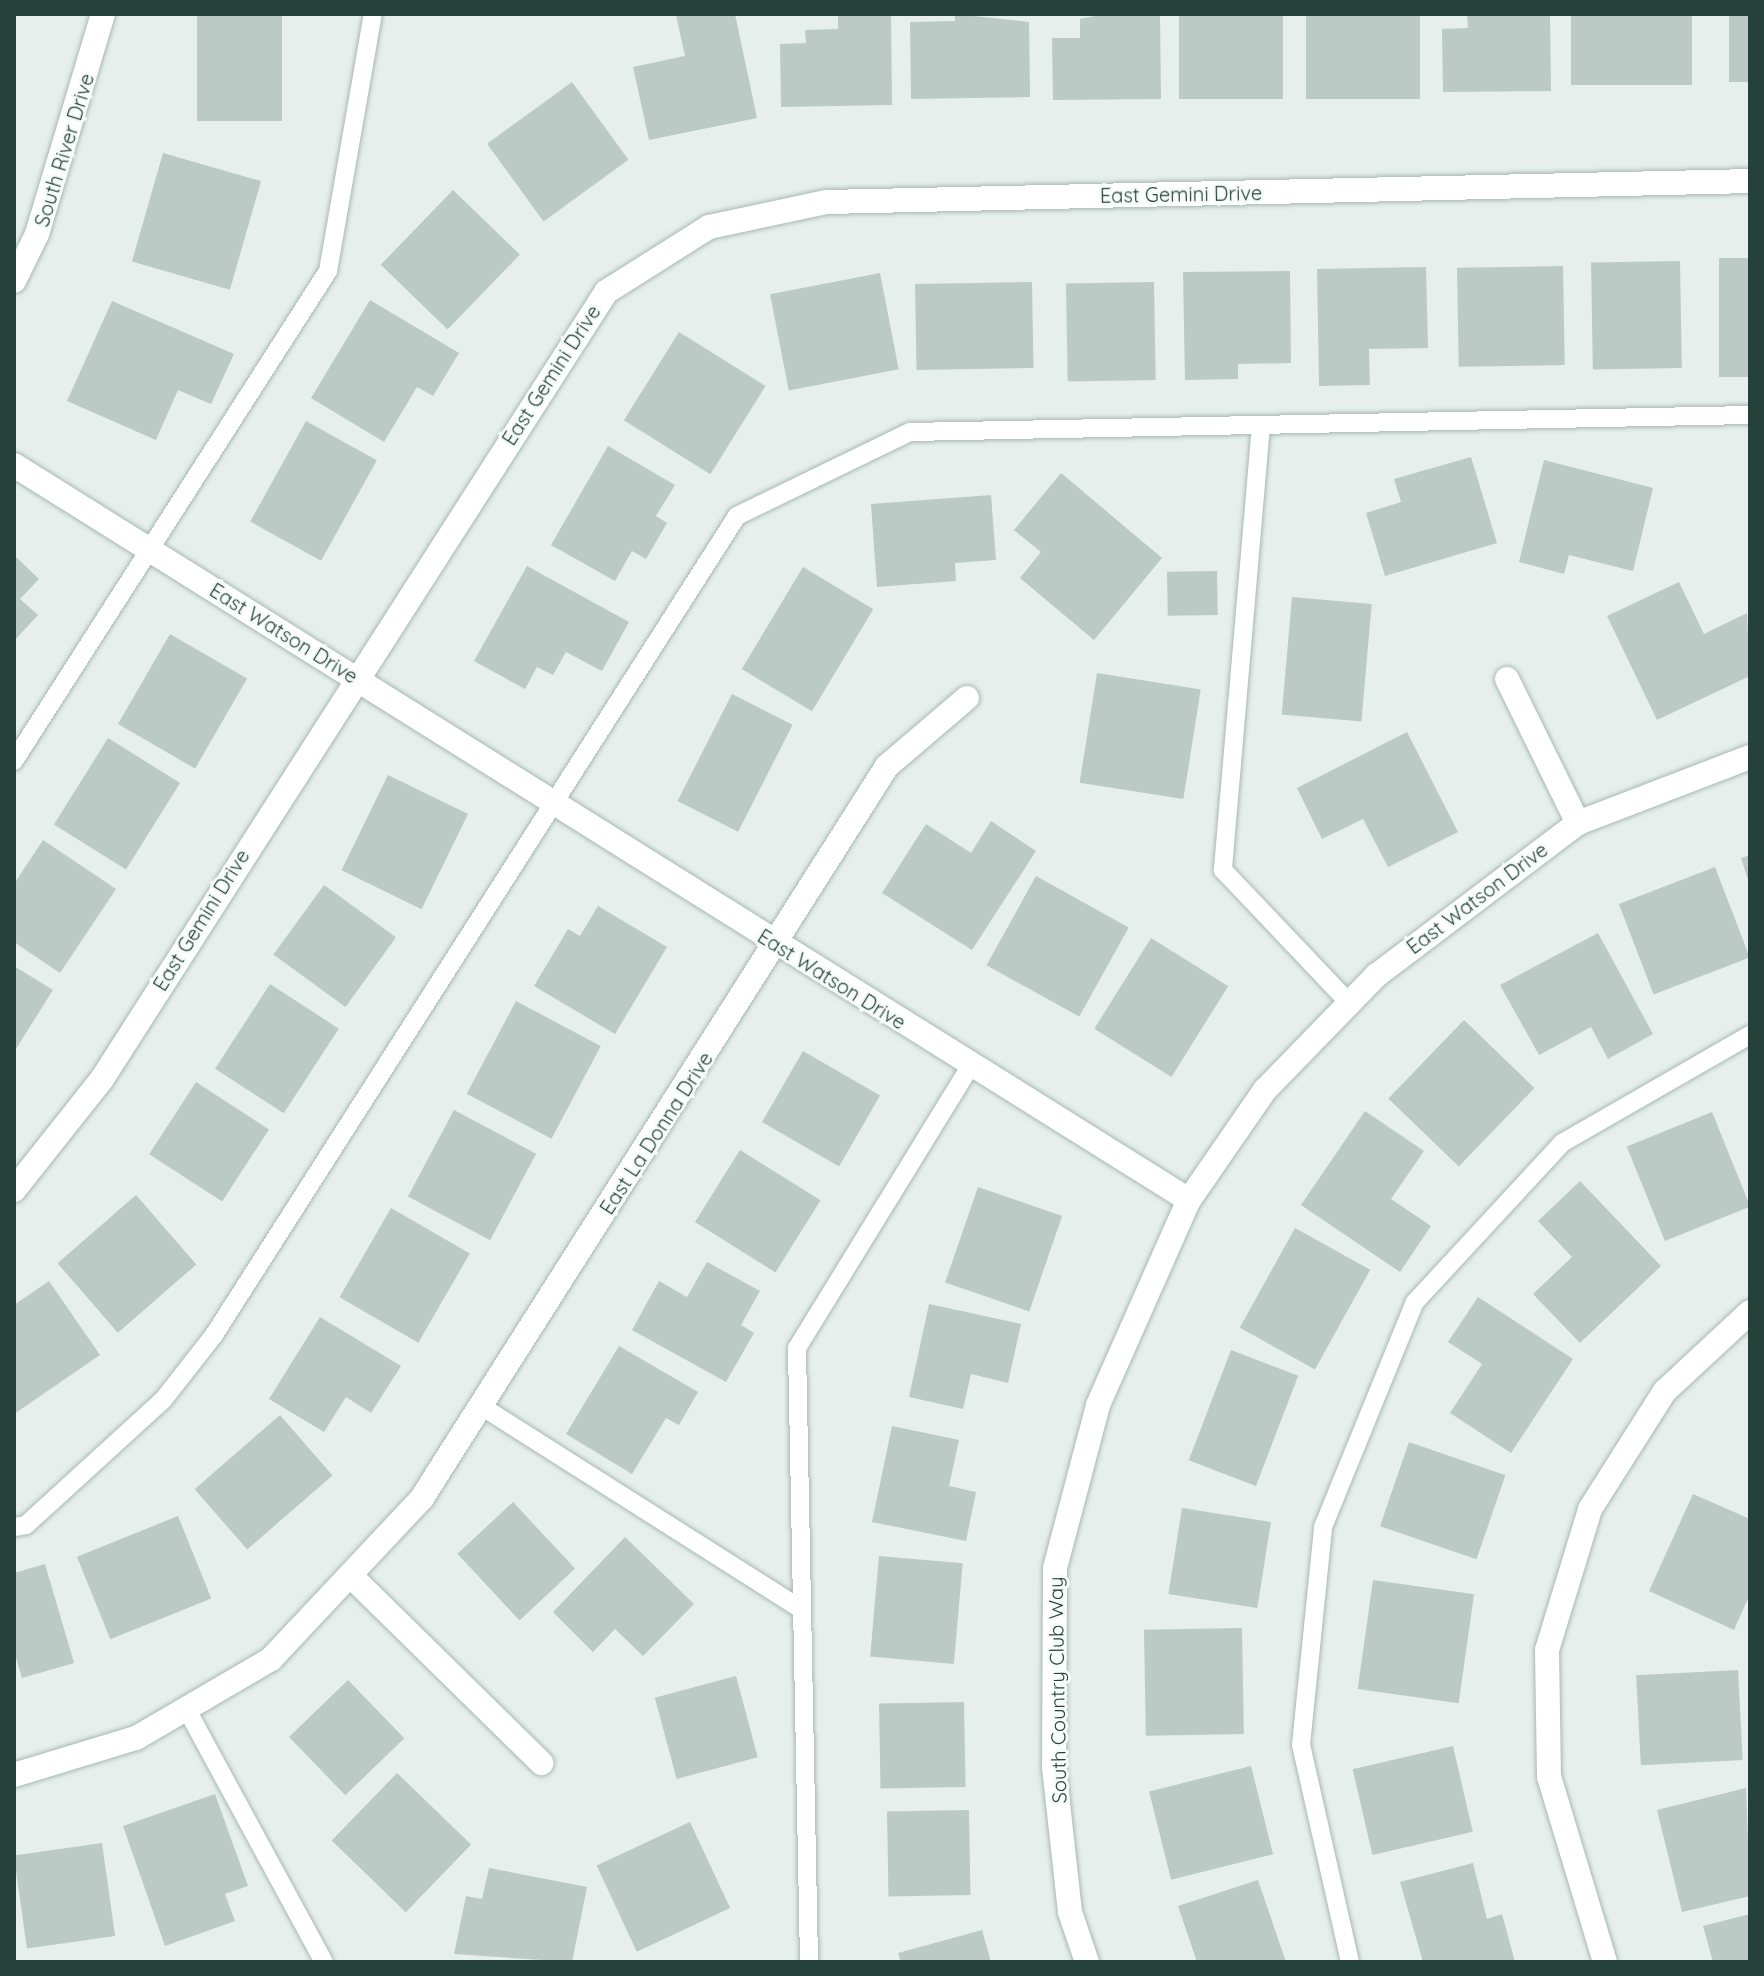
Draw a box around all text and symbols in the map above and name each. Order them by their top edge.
street label: South River Drive [29,70,99,230]
street label: East Gemini Drive [1100,181,1262,207]
street label: East Gemini Drive [497,300,605,450]
street label: East Watson Drive [205,578,363,688]
street label: East Watson Drive [1402,837,1552,959]
street label: East Gemini Drive [148,845,254,995]
street label: East Watson Drive [753,924,911,1034]
street label: East La Donna Drive [595,1047,717,1219]
street label: South Country Club Way [1043,1576,1071,1804]

